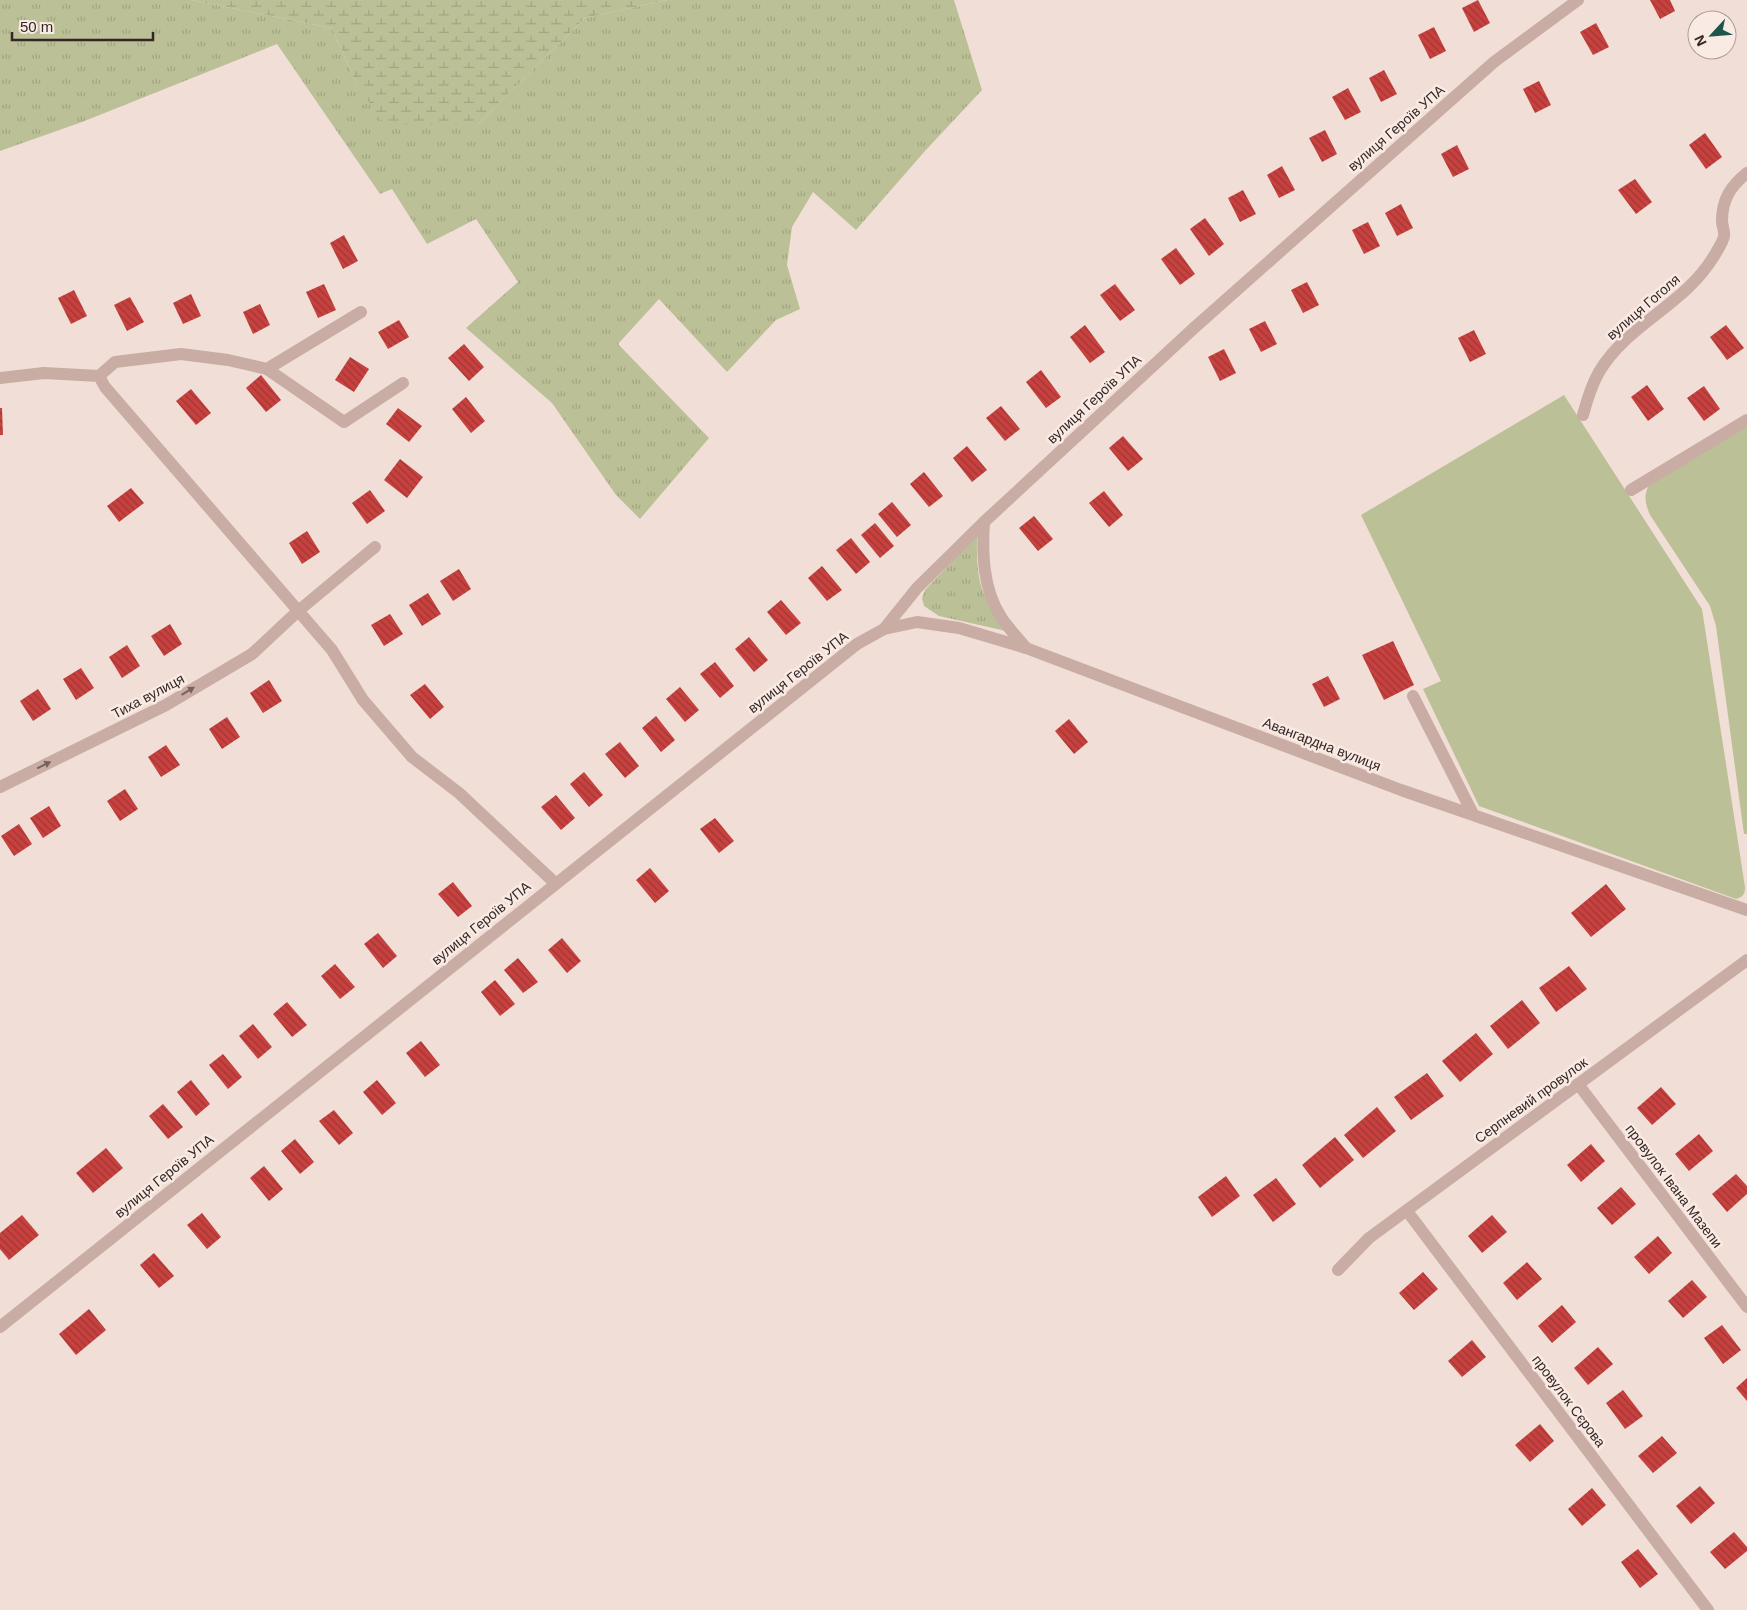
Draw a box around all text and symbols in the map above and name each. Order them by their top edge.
scale bar [12,10,154,42]
north arrow [1687,10,1737,60]
text: 50 m [20,18,53,35]
text: N [1691,33,1710,49]
street label: вулиця Героїв УПА [1344,81,1448,174]
street label: вулиця Гоголя [1603,271,1683,343]
street label: вулиця Героїв УПА [1044,351,1145,447]
street label: вулиця Героїв УПА [745,627,852,716]
street label: Тиха вулиця [109,670,187,722]
one-way arrow [182,687,195,696]
street label: Авангардна вулиця [1261,714,1383,774]
one-way arrow [37,761,51,769]
street label: вулиця Героїв УПА [428,878,534,968]
street label: Серпневий провулок [1472,1053,1591,1146]
street label: провулок Івана Мазепи [1622,1121,1726,1251]
street label: вулиця Героїв УПА [111,1131,217,1221]
street label: провулок Сєрова [1529,1352,1609,1450]

